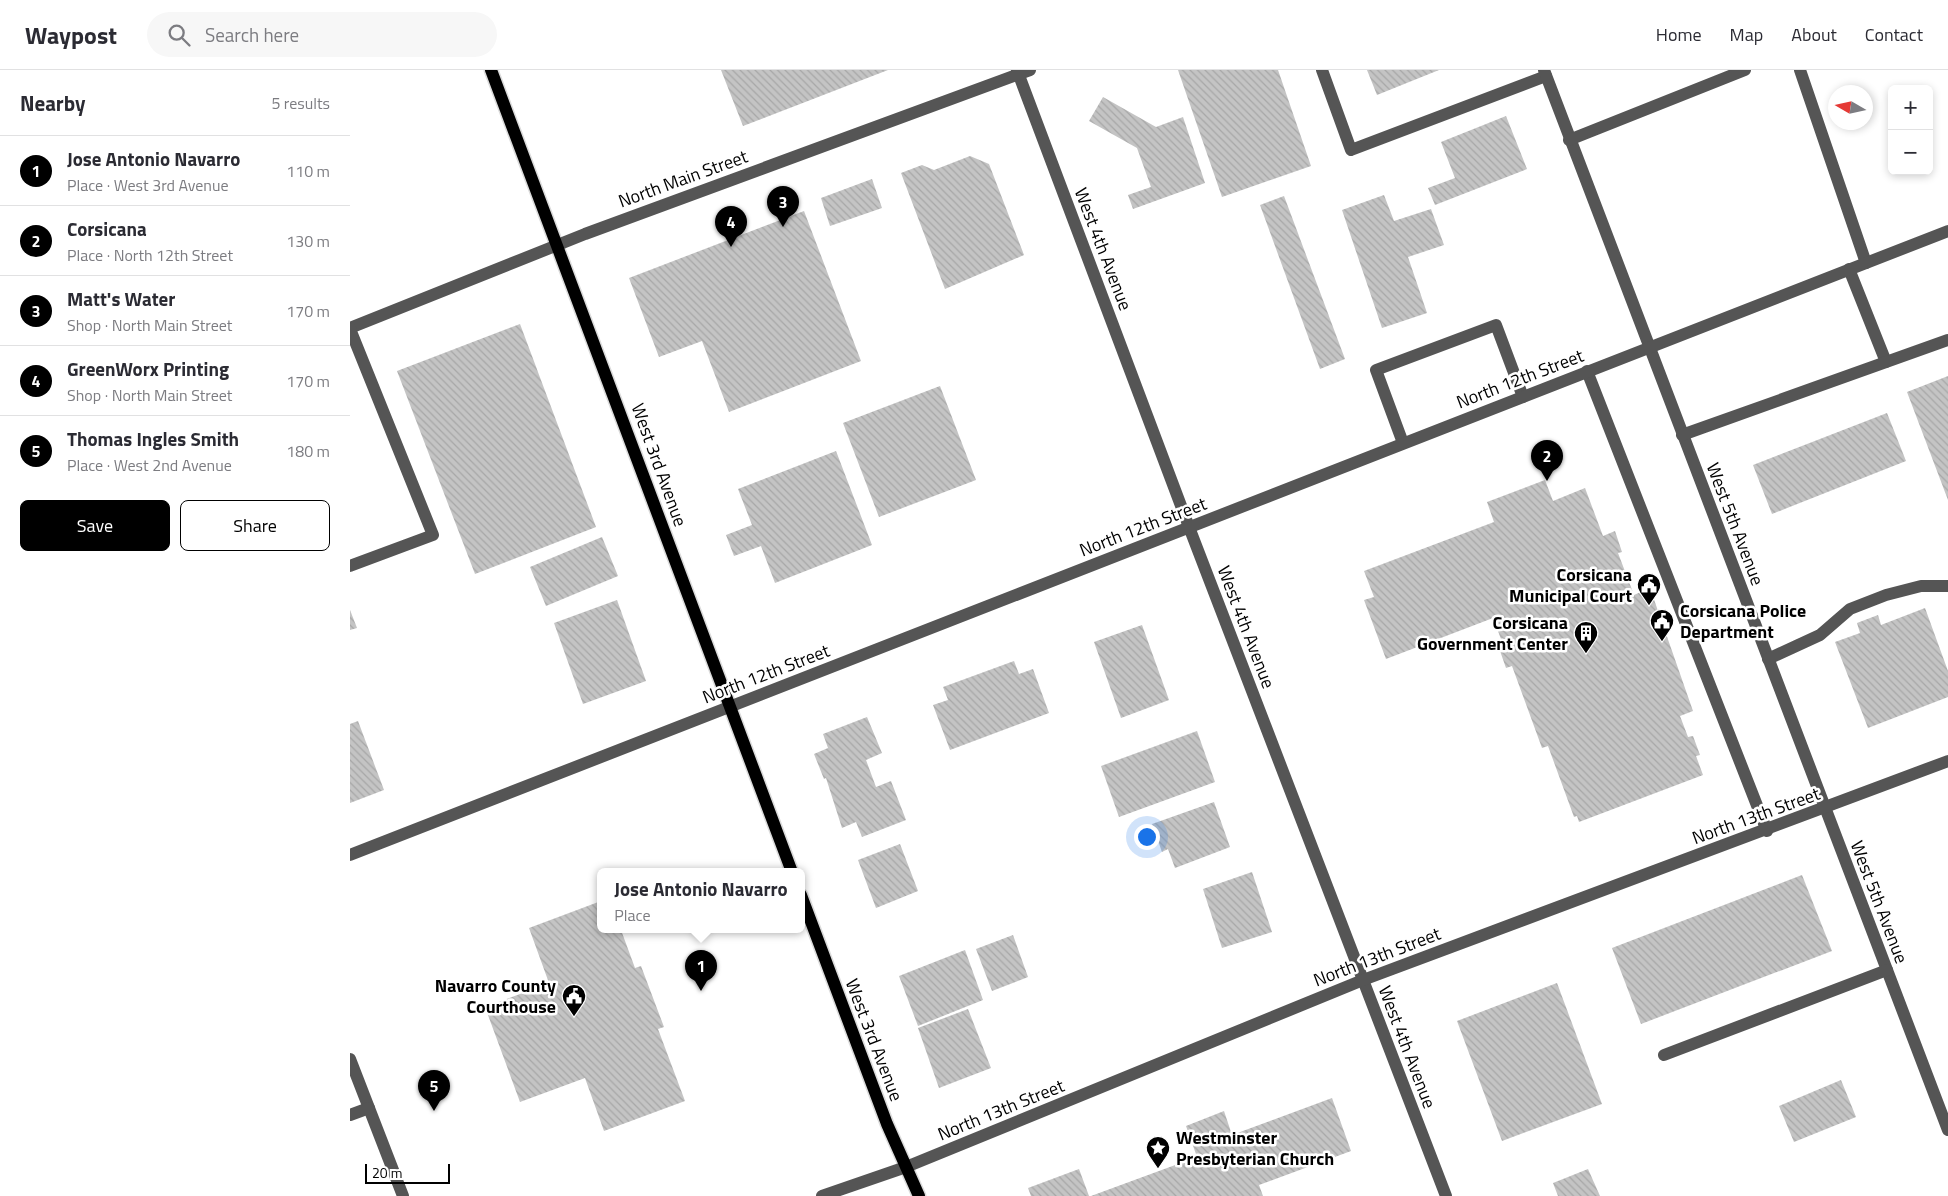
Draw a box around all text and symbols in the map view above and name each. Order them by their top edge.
search box [147,12,497,57]
text: Waypost [25,17,117,53]
text: Search here [205,20,299,49]
icon: search [165,21,193,49]
text: Home [1656,21,1702,48]
text: Map [1730,21,1763,48]
text: About [1791,21,1837,48]
text: Contact [1865,21,1923,48]
north arrow [1828,85,1873,130]
map controls [1888,85,1933,175]
button: + [1888,85,1933,130]
text: Nearby [20,87,85,119]
text: 5 results [271,91,330,115]
button: − [1888,130,1933,175]
street label: North Main Street [614,142,752,214]
text: Jose Antonio Navarro [67,144,240,173]
text: 1 [32,159,40,183]
text: 110 m [286,159,330,183]
text: Place · West 3rd Avenue [67,173,229,197]
street label: West 4th Avenue [1068,183,1139,314]
pin: 3 [767,186,799,227]
pin: 4 [715,206,747,247]
text: Corsicana [67,214,147,243]
text: 2 [32,229,40,253]
text: 130 m [286,229,330,253]
text: Place · North 12th Street [67,243,233,267]
text: Matt's Water [67,284,175,313]
text: 3 [32,299,40,323]
text: 170 m [286,299,330,323]
text: Shop · North Main Street [67,313,232,337]
street label: North 12th Street [1452,342,1588,415]
text: GreenWorx Printing [67,354,229,383]
text: 4 [32,369,40,393]
text: 170 m [286,369,330,393]
text: Shop · North Main Street [67,383,232,407]
street label: West 3rd Avenue [625,400,694,530]
text: Thomas Ingles Smith [67,424,239,453]
text: 5 [32,439,40,463]
text: 180 m [286,439,330,463]
pin: 2 [1531,440,1563,481]
text: Place · West 2nd Avenue [67,453,232,477]
street label: West 5th Avenue [1700,458,1771,589]
street label: North 12th Street [1075,490,1211,563]
button: Save [20,500,170,551]
button: Share [180,500,330,551]
street label: West 4th Avenue [1211,561,1282,692]
place label: Corsicana Municipal Court [1509,561,1632,609]
public building icon: Corsicana Municipal Court [1636,572,1662,606]
place label: Corsicana Police Department [1680,597,1806,645]
public building icon: Corsicana Police Department [1649,608,1675,642]
place label: Corsicana Government Center [1417,609,1568,657]
building icon: Corsicana Government Center [1573,620,1599,654]
street label: North 12th Street [698,637,834,710]
street label: North 13th Street [1688,780,1824,851]
your location [1134,824,1160,850]
street label: West 5th Avenue [1844,836,1915,967]
popup [597,868,805,933]
text: Jose Antonio Navarro [614,874,788,903]
text: Place [614,903,651,927]
street label: North 13th Street [1309,920,1445,993]
pin: 1 [685,950,717,991]
place label: Navarro County Courthouse [435,972,556,1020]
street label: West 3rd Avenue [839,975,910,1105]
street label: West 4th Avenue [1372,981,1443,1112]
public building icon: Navarro County Courthouse [561,983,587,1017]
pin: 5 [418,1070,450,1111]
street label: North 13th Street [934,1072,1069,1147]
place label: Westminster Presbyterian Church [1176,1124,1334,1172]
place icon: Westminster Presbyterian Church [1145,1135,1171,1169]
scale bar [365,1161,450,1184]
text: 20 m [372,1162,402,1183]

